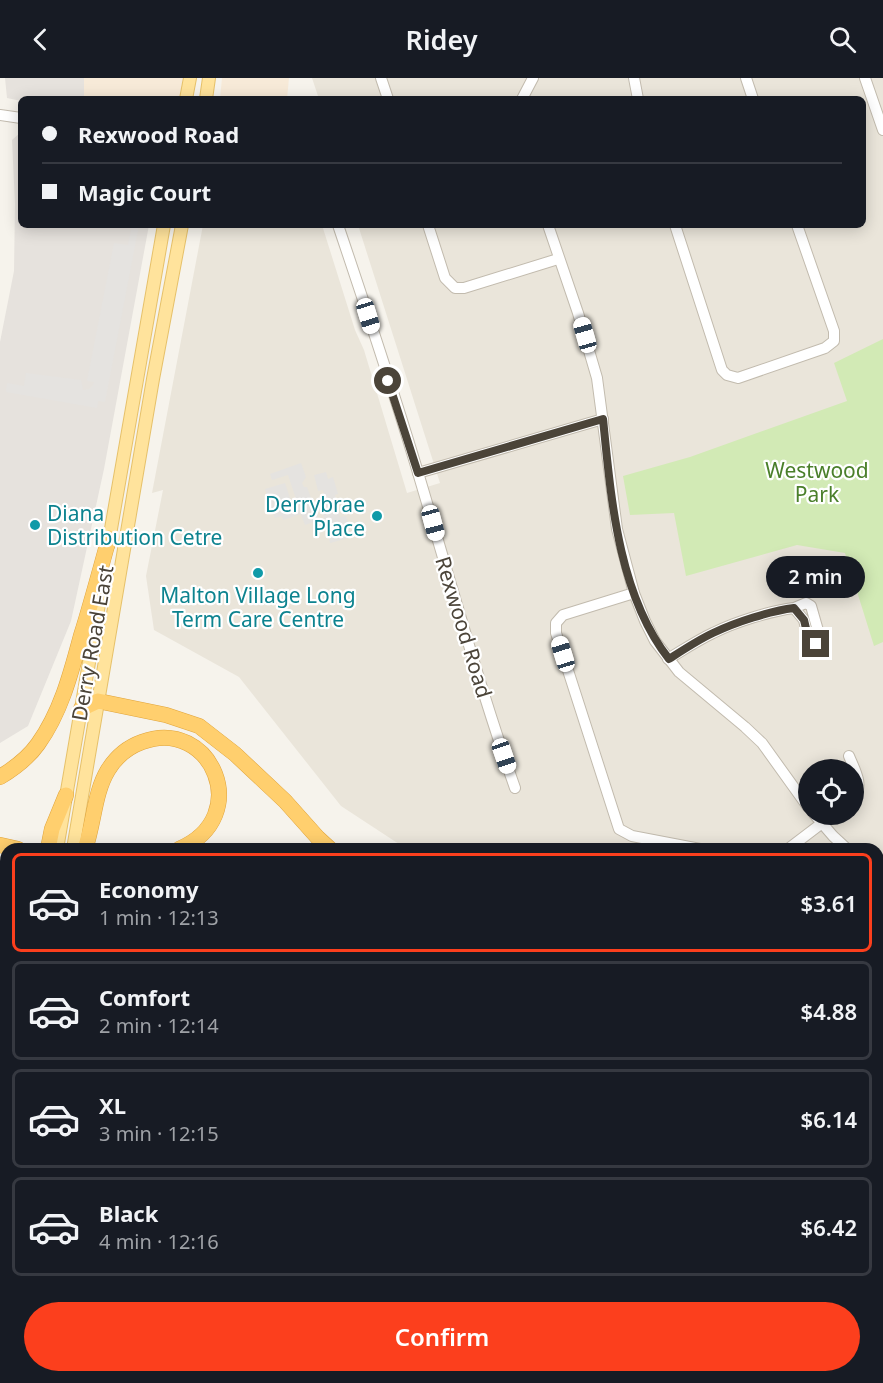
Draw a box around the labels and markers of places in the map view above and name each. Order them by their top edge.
place label: Derrybrae Place [265,490,365,542]
place label: Diana Distribution Cetre [47,499,222,551]
marker: Derrybrae Place [370,509,384,523]
marker: Diana Distribution Cetre [28,518,42,532]
marker: Malton Village Long Term Care Centre [251,566,265,580]
place label: Malton Village Long Term Care Centre [160,581,356,633]

